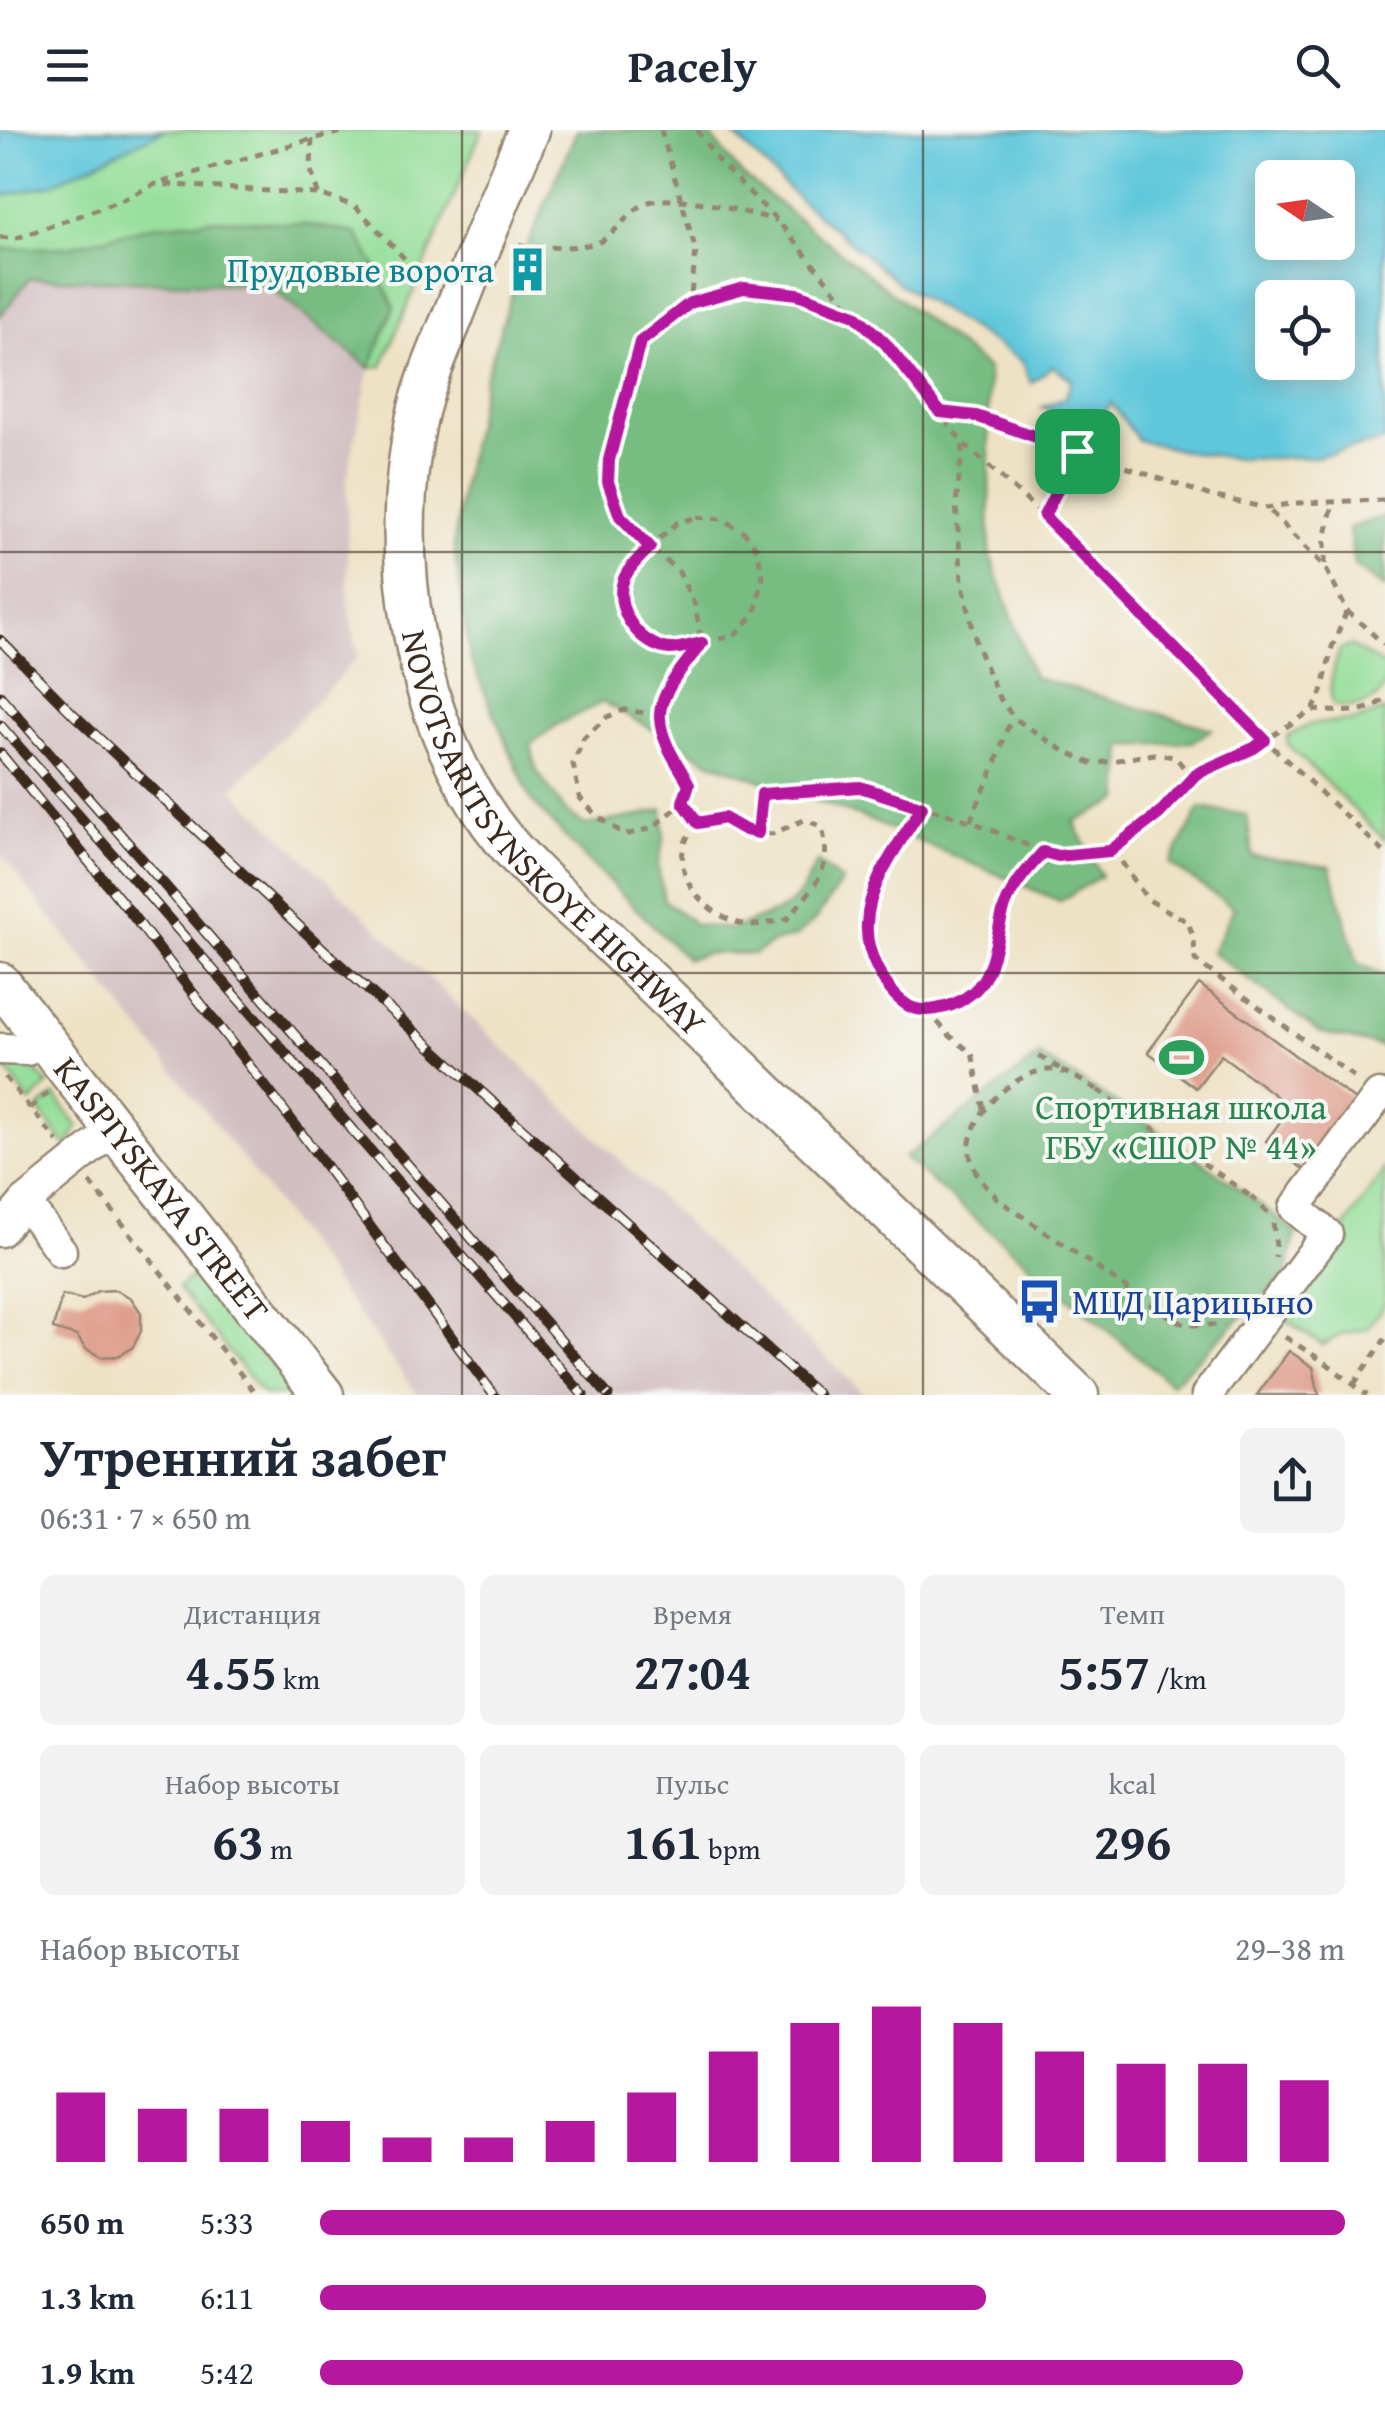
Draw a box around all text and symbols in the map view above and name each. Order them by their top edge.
text: Pacely [628,33,757,98]
icon: menu [40,38,95,93]
icon: search [1290,38,1345,93]
north arrow [1255,160,1355,260]
map controls [1255,160,1355,380]
place label: Прудовые ворота [227,244,494,295]
building icon: Прудовые ворота [503,246,551,294]
button: locate [1255,280,1355,380]
pin [1035,409,1120,494]
icon: arrive [1050,424,1105,479]
street label: NOVOTSARITSYNSKOYE HIGHWAY [389,626,718,1048]
sports icon: Спортивная школа ГБУ «СШОР № 44» [1157,1033,1205,1081]
street label: KASPIYSKAYA STREET [42,1046,282,1332]
place label: Спортивная школа ГБУ «СШОР № 44» [1035,1081,1327,1172]
place label: МЦД Царицыно [1072,1276,1314,1327]
bus stop icon: МЦД Царицыно [1015,1278,1063,1326]
text: Утренний забег [40,1416,446,1496]
button: share [1240,1428,1345,1533]
text: 06:31 · 7 × 650 m [40,1494,251,1541]
text: Дистанция [184,1593,321,1634]
text: Время [653,1593,732,1634]
text: Темп [1100,1593,1165,1634]
text: 4.55 [185,1634,277,1707]
text: 27:04 [634,1634,751,1707]
text: 5:57 [1058,1634,1150,1707]
text: km [277,1658,320,1699]
text: /km [1150,1658,1207,1699]
text: Набор высоты [165,1763,340,1804]
text: Пульс [656,1763,729,1804]
text: kcal [1109,1763,1156,1804]
text: 63 [212,1804,264,1877]
text: 161 [624,1804,702,1877]
text: 296 [1094,1804,1171,1877]
text: m [264,1828,293,1869]
text: bpm [702,1828,761,1869]
text: Набор высоты [40,1925,240,1972]
text: 29–38 m [1235,1925,1345,1972]
text: 650 m [40,2199,124,2246]
text: 5:33 [200,2199,254,2246]
text: 1.3 km [40,2274,135,2321]
text: 6:11 [200,2274,254,2321]
text: 1.9 km [40,2349,135,2396]
text: 5:42 [200,2349,254,2396]

